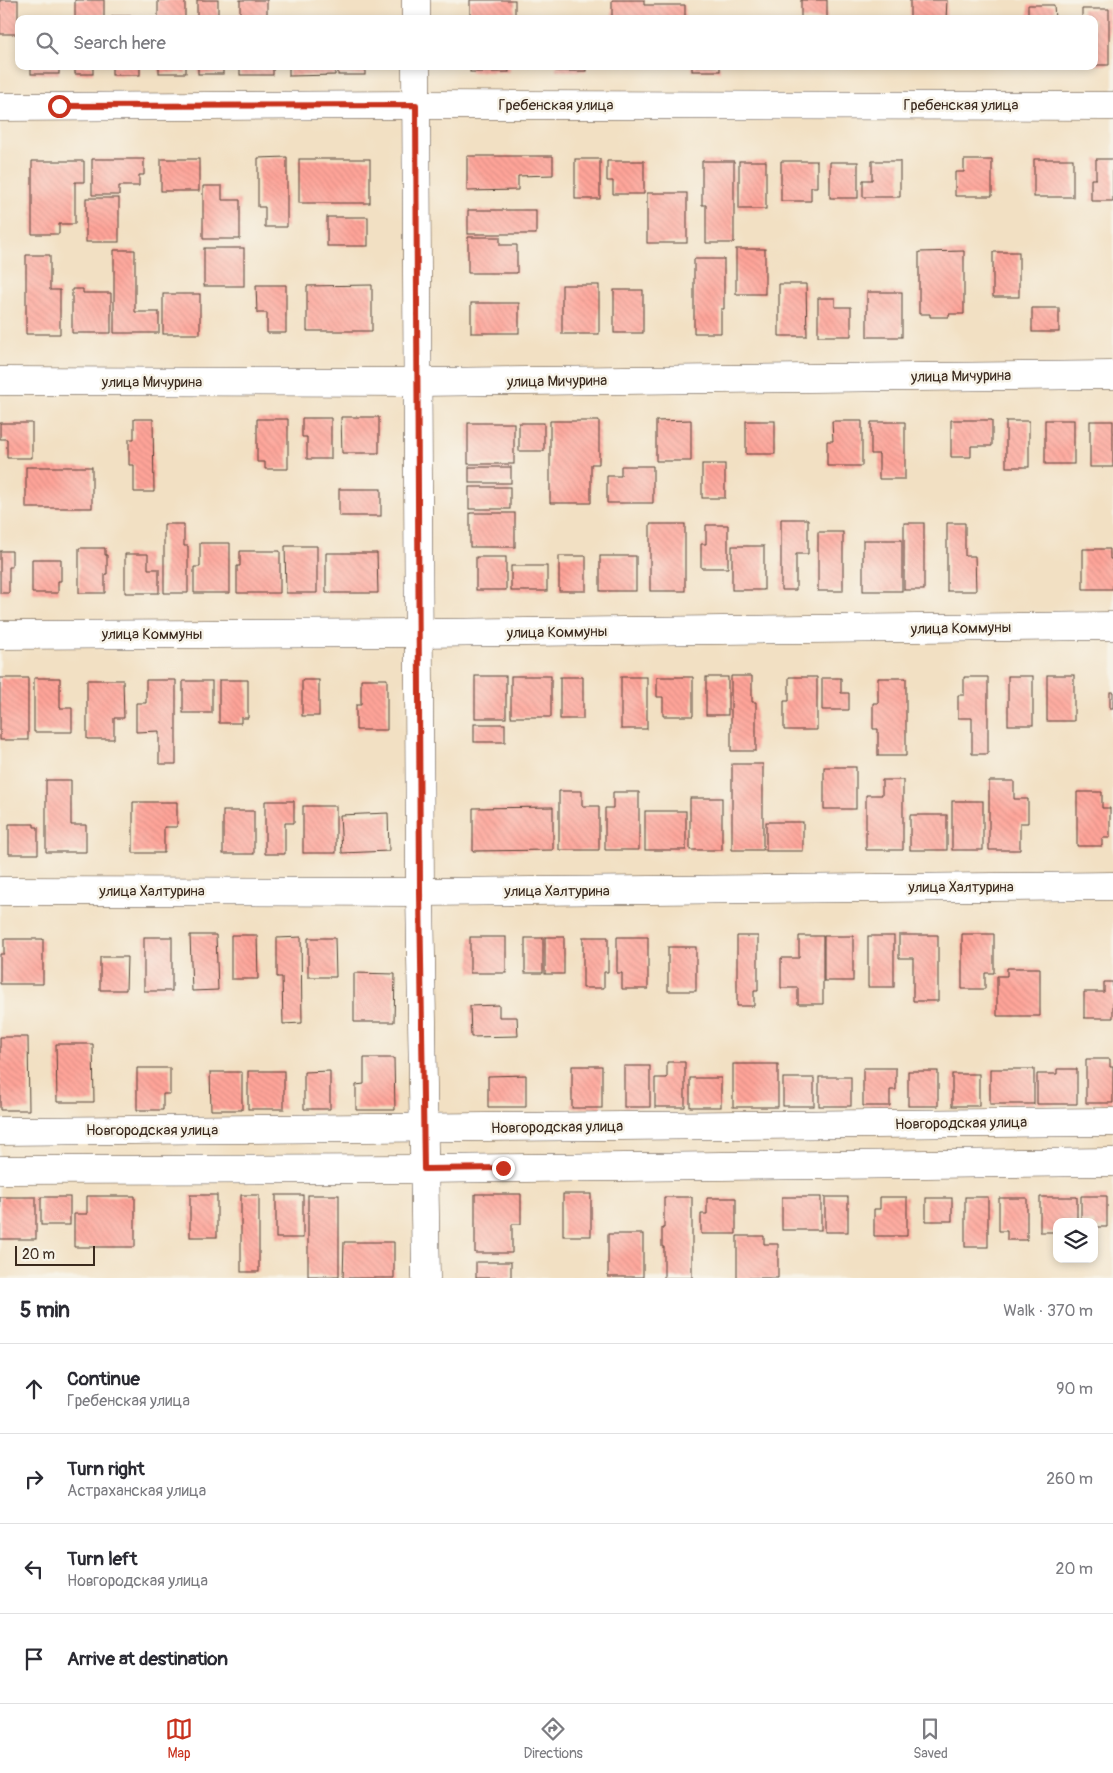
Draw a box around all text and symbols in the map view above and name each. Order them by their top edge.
search box [15,15,1098,70]
icon: search [33,29,61,57]
text: Search here [73,31,166,55]
route start [48,95,71,118]
street label: Гребенская улица [498,96,614,115]
street label: Гребенская улица [903,96,1019,115]
street label: улица Мичурина [910,366,1011,387]
street label: улица Мичурина [506,371,607,392]
street label: улица Мичурина [101,373,202,392]
street label: улица Коммуны [910,618,1011,639]
street label: улица Коммуны [506,622,607,643]
street label: улица Коммуны [101,625,202,644]
street label: улица Халтурина [907,878,1014,897]
street label: улица Халтурина [98,882,205,901]
street label: улица Халтурина [503,882,610,901]
street label: Новгородская улица [895,1113,1027,1134]
street label: Новгородская улица [491,1117,623,1138]
street label: Новгородская улица [86,1121,218,1140]
route end [492,1157,515,1180]
map controls [1053,1218,1098,1263]
button: layers [1053,1218,1098,1263]
scale bar [15,1243,95,1266]
text: 20 m [22,1246,55,1263]
text: 5 min [20,1297,70,1324]
text: Walk · 370 m [1003,1301,1093,1321]
text: Continue [67,1367,140,1391]
icon: ahead [20,1375,48,1403]
text: 90 m [1056,1379,1093,1399]
text: Гребенская улица [67,1391,190,1411]
text: Turn right [67,1457,145,1481]
icon: right [20,1465,48,1493]
text: 260 m [1046,1469,1093,1489]
text: Астраханская улица [67,1481,206,1501]
text: Turn left [67,1547,137,1571]
icon: left [20,1555,48,1583]
text: 20 m [1055,1559,1093,1579]
text: Новгородская улица [67,1571,208,1591]
icon: arrive [20,1645,48,1673]
text: Arrive at destination [67,1647,228,1671]
tab: Map [165,1715,193,1762]
tab: Directions [523,1715,583,1762]
tab: Saved [913,1715,948,1762]

